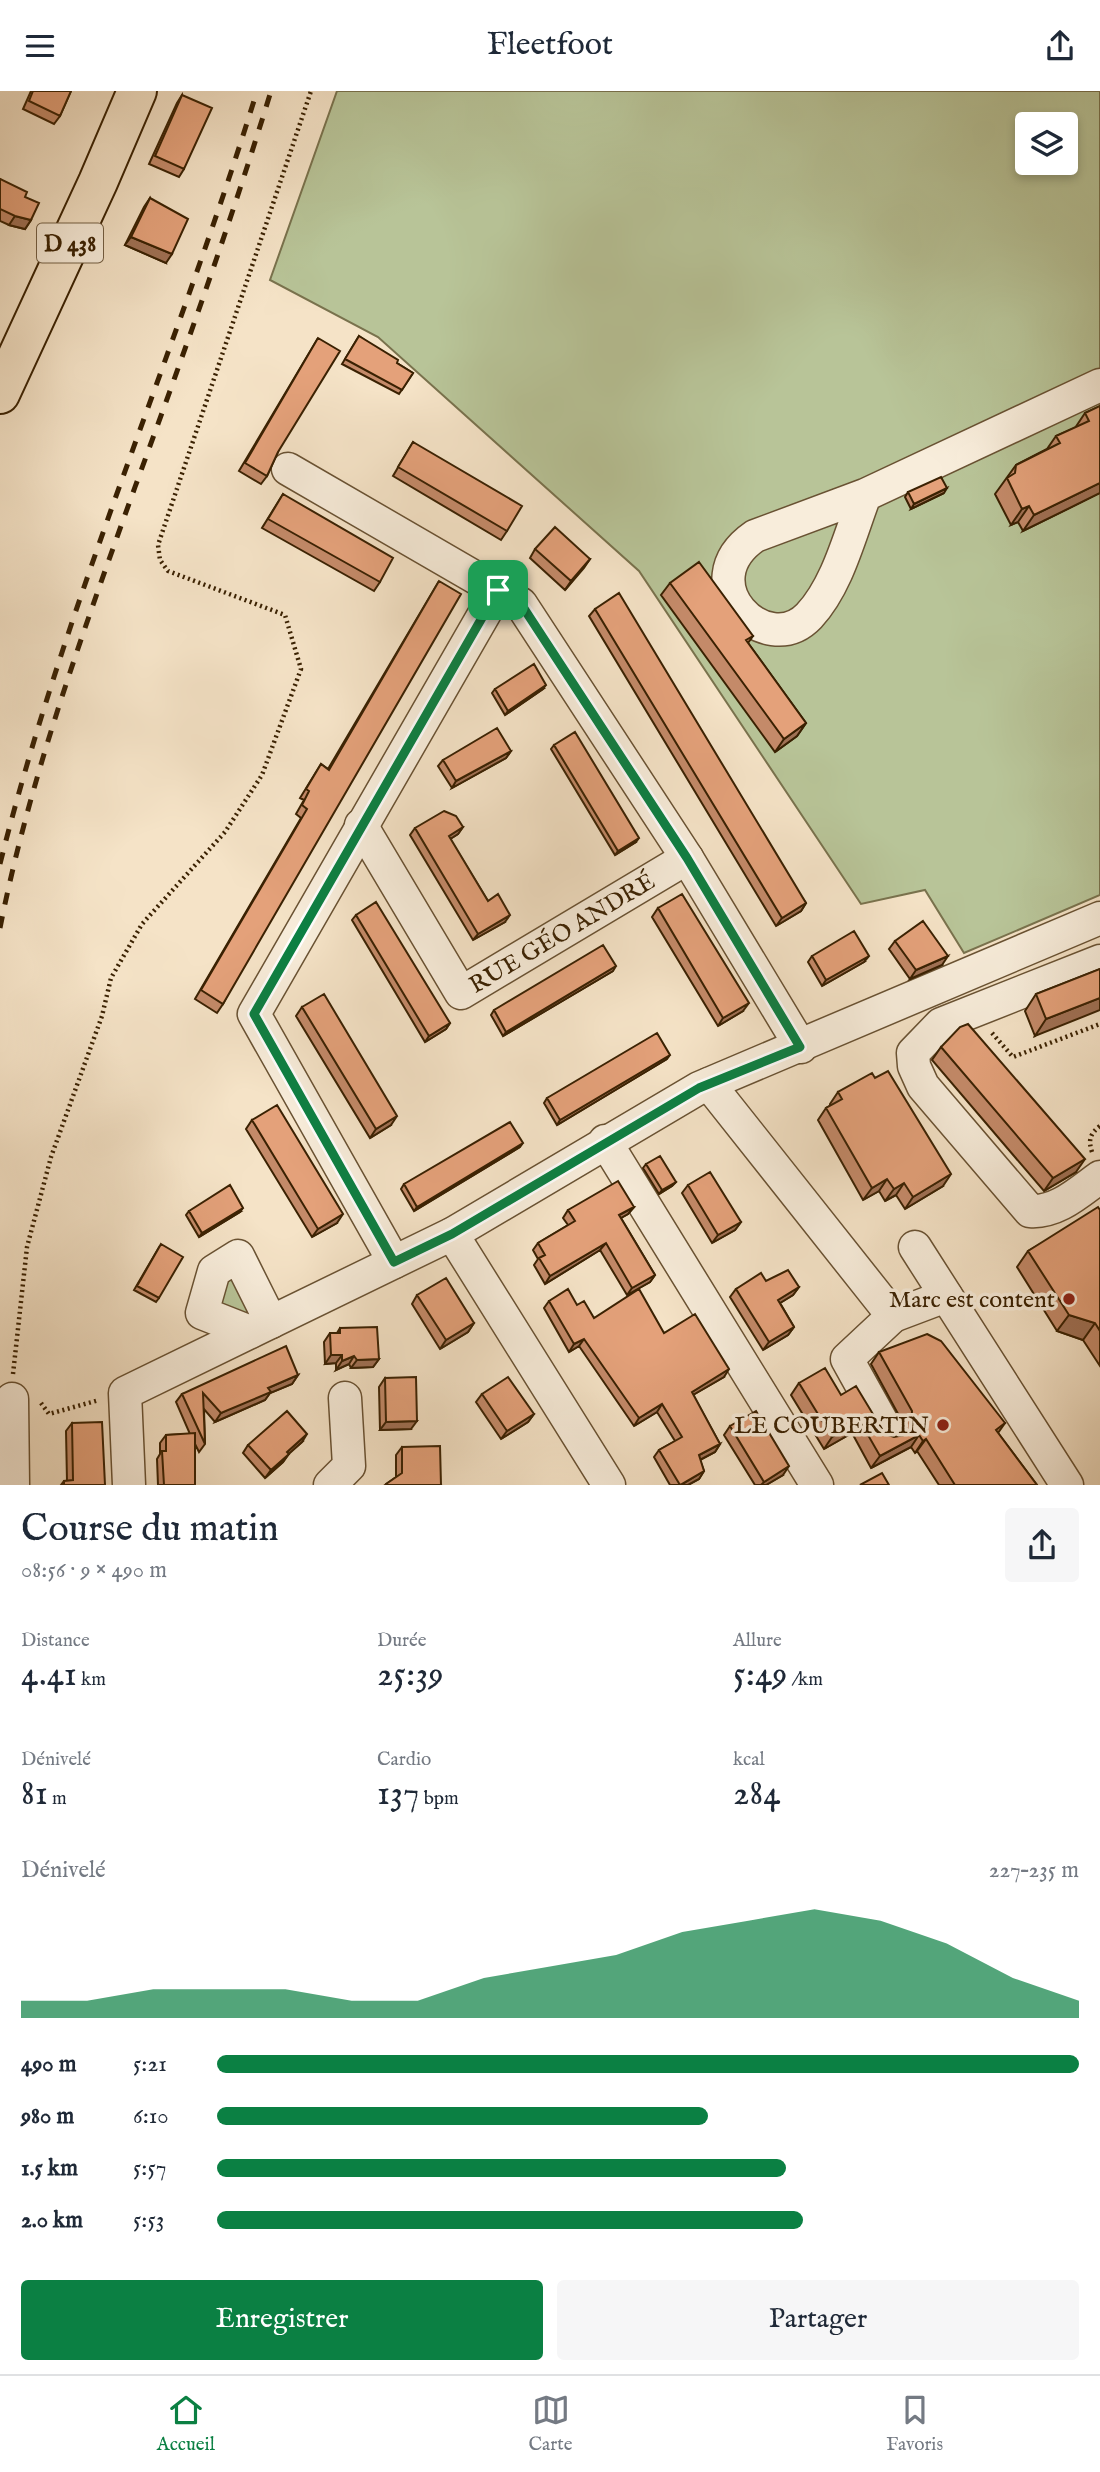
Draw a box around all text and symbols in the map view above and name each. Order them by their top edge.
text: Fleetfoot [487,25,613,66]
icon: menu [21,27,59,65]
icon: share [1041,27,1079,65]
map controls [1015,112,1078,175]
button: layers [1015,112,1078,175]
road number: D 438 [37,223,103,263]
pin [468,560,528,620]
icon: arrive [479,571,517,609]
street label: RUE GÉO ANDRÉ [464,867,661,1001]
place label: Marc est content [889,1285,1055,1316]
marker: Marc est content [1061,1291,1077,1307]
place label: LE COUBERTIN [734,1411,929,1442]
marker: LE COUBERTIN [935,1417,951,1433]
text: Course du matin [21,1506,279,1554]
button: share [1005,1508,1079,1582]
text: 08:56 · 9 × 490 m [21,1556,167,1585]
text: Distance [21,1629,90,1653]
text: Durée [377,1629,427,1653]
text: Allure [733,1629,782,1653]
text: 4.41 [21,1653,77,1698]
text: 25:39 [377,1653,444,1698]
text: 5:49 [733,1653,787,1698]
text: km [77,1668,106,1692]
text: /km [787,1668,823,1692]
text: Dénivelé [21,1748,91,1772]
text: Cardio [377,1748,431,1772]
text: kcal [733,1748,765,1772]
text: 81 [21,1772,48,1817]
text: 137 [377,1772,420,1817]
text: 284 [733,1772,780,1817]
text: m [48,1787,67,1811]
text: bpm [420,1787,459,1811]
text: Dénivelé [21,1856,106,1885]
text: 227–235 m [989,1856,1079,1885]
text: 490 m [21,2050,76,2079]
text: 5:21 [133,2050,167,2079]
text: 980 m [21,2102,74,2131]
text: 6:10 [133,2102,169,2131]
text: 1.5 km [21,2154,78,2183]
text: 5:57 [133,2154,167,2183]
text: 2.0 km [21,2206,83,2235]
text: 5:53 [133,2206,164,2235]
button: Enregistrer [21,2280,543,2360]
button: Partager [557,2280,1079,2360]
tab: Accueil [157,2391,215,2457]
tab: Carte [529,2391,573,2457]
tab: Favoris [886,2391,943,2457]

